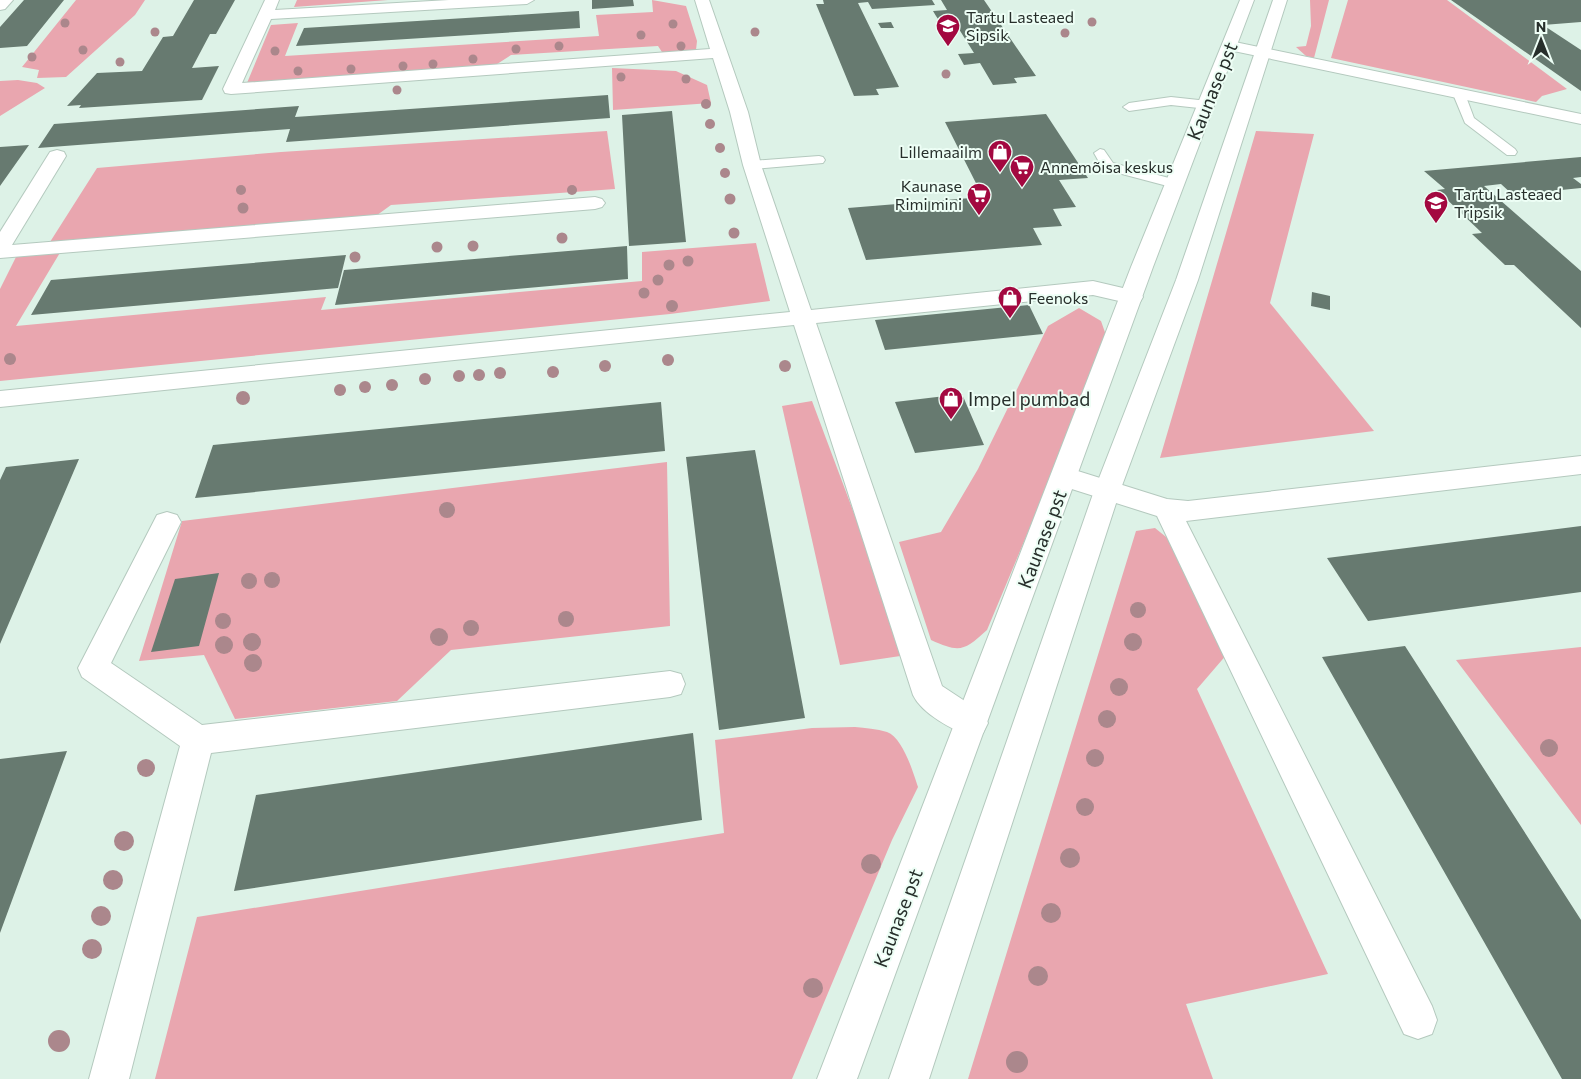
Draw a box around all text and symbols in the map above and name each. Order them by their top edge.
place label: Tartu Lasteaed Sipsik [966,7,1074,44]
school or university icon: Tartu Lasteaed Sipsik [935,13,961,47]
north arrow [1516,15,1566,65]
text: N [1536,18,1546,35]
street label: Kaunase pst [1181,38,1242,143]
shop icon: Lillemaailm [987,139,1013,173]
place label: Lillemaailm [899,142,982,161]
supermarket icon: Annemõisa keskus [1009,154,1035,188]
place label: Annemõisa keskus [1040,157,1173,176]
place label: Kaunase Rimi mini [895,176,962,213]
supermarket icon: Kaunase Rimi mini [966,182,992,216]
place label: Tartu Lasteaed Tripsik [1454,184,1562,221]
school or university icon: Tartu Lasteaed Tripsik [1423,190,1449,224]
shop icon: Feenoks [997,285,1023,319]
place label: Feenoks [1028,288,1088,307]
shop icon: Impel pumbad [938,386,964,420]
place label: Impel pumbad [968,387,1090,410]
street label: Kaunase pst [1012,486,1071,591]
street label: Kaunase pst [868,865,927,970]

